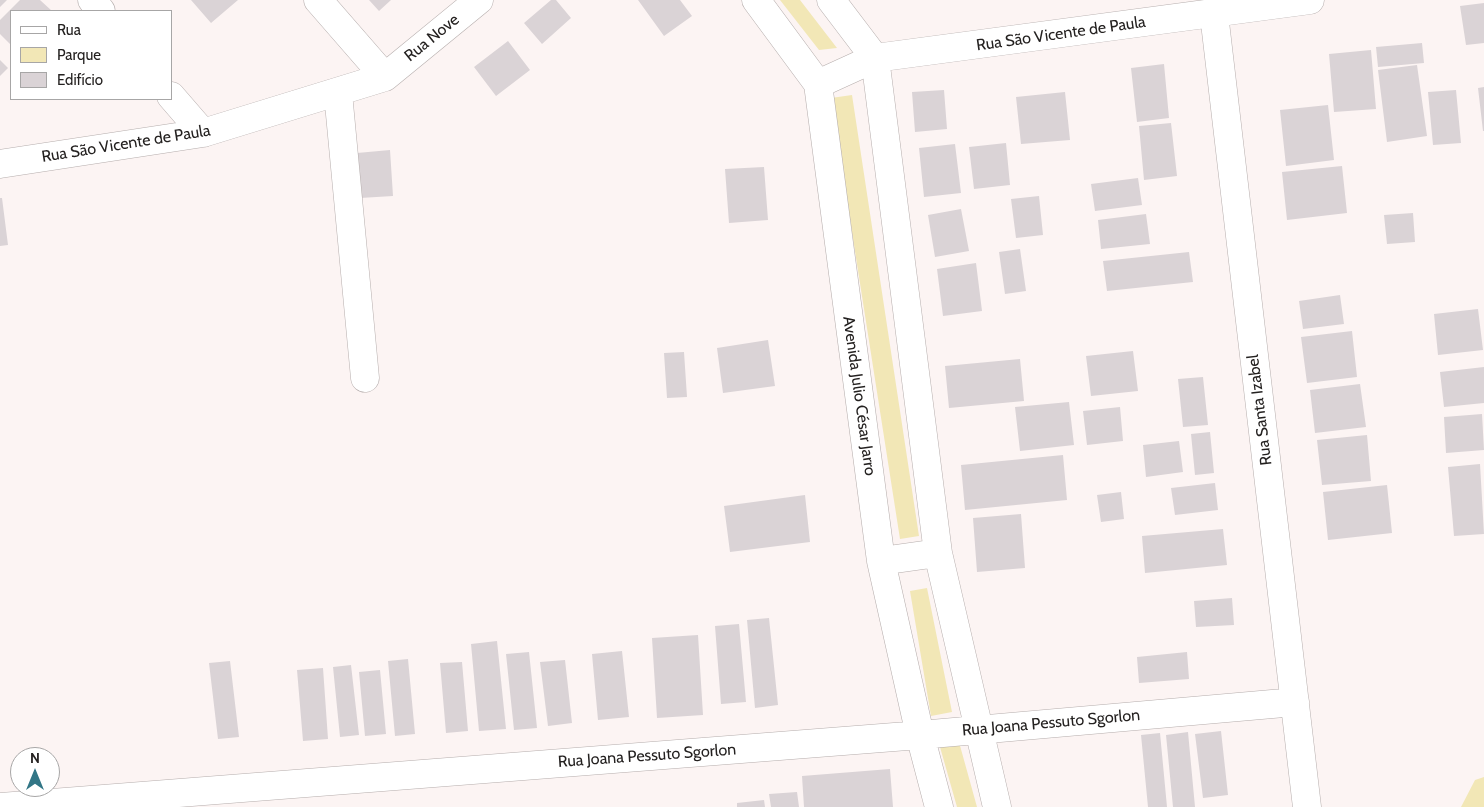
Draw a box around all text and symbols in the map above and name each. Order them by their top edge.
legend [10,10,172,100]
street label: Rua Nove [401,10,463,66]
street label: Rua São Vicente de Paula [975,13,1147,55]
text: Rua [57,21,81,39]
text: Parque [57,46,101,64]
text: Edifício [57,71,103,89]
street label: Rua São Vicente de Paula [40,121,212,167]
street label: Avenida Julio César Jarro [838,315,880,477]
street label: Rua Santa Izabel [1244,353,1276,467]
street label: Rua Joana Pessuto Sgorlon [961,706,1141,740]
street label: Rua Joana Pessuto Sgorlon [557,740,737,772]
north arrow [10,747,60,797]
text: N [30,749,40,767]

